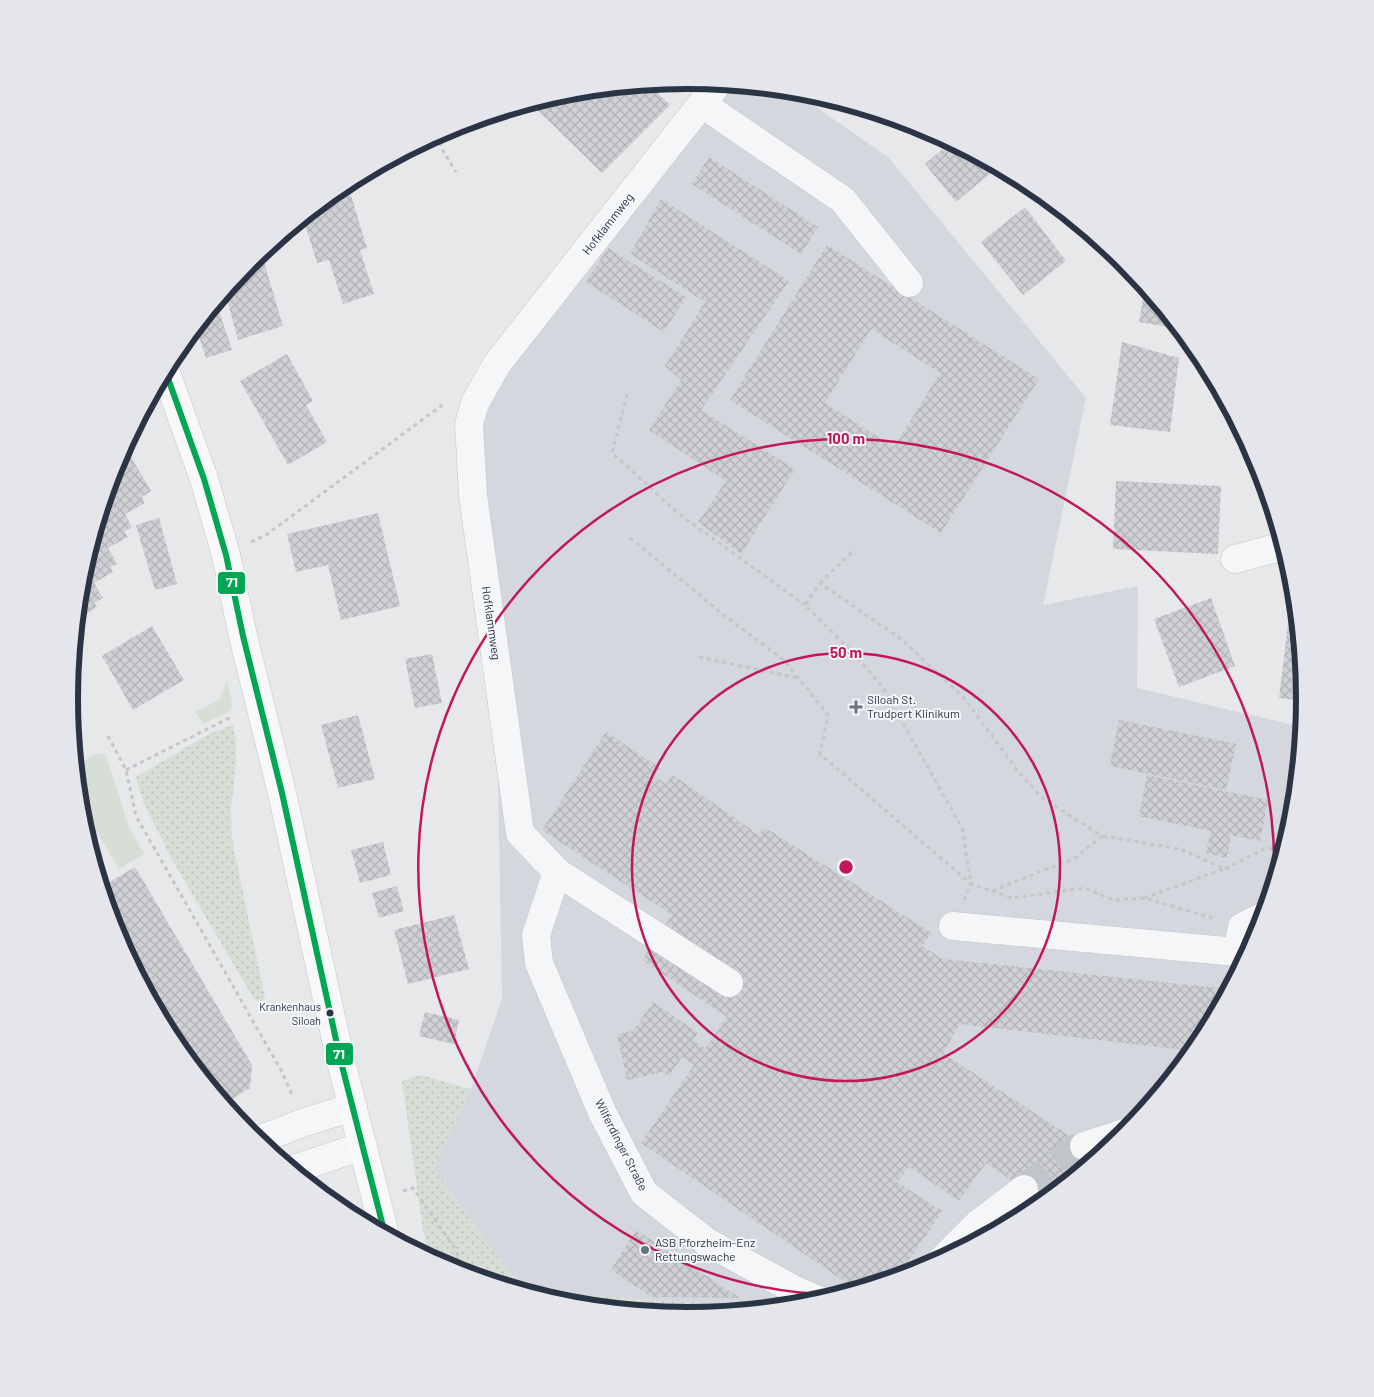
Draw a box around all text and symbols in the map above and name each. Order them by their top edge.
street label: Hofklammweg [579,190,636,257]
text: 100 m [827,429,865,447]
line badge: 71 [217,571,246,595]
text: 71 [226,573,238,590]
street label: Hofklammweg [480,585,504,661]
text: 50 m [830,643,862,661]
place label: Siloah St. Trudpert Klinikum [867,692,960,720]
marker: Siloah St. Trudpert Klinikum [849,700,863,714]
centre of rings [837,858,855,876]
place label: Krankenhaus Siloah [259,1000,321,1027]
marker: Krankenhaus Siloah [325,1008,335,1018]
line badge: 71 [325,1042,354,1066]
text: 71 [333,1045,345,1062]
street label: Wilferdinger Straße [593,1096,651,1193]
place label: ASB Pforzheim-Enz Rettungswache [655,1235,755,1263]
marker: ASB Pforzheim-Enz Rettungswache [639,1244,651,1256]

